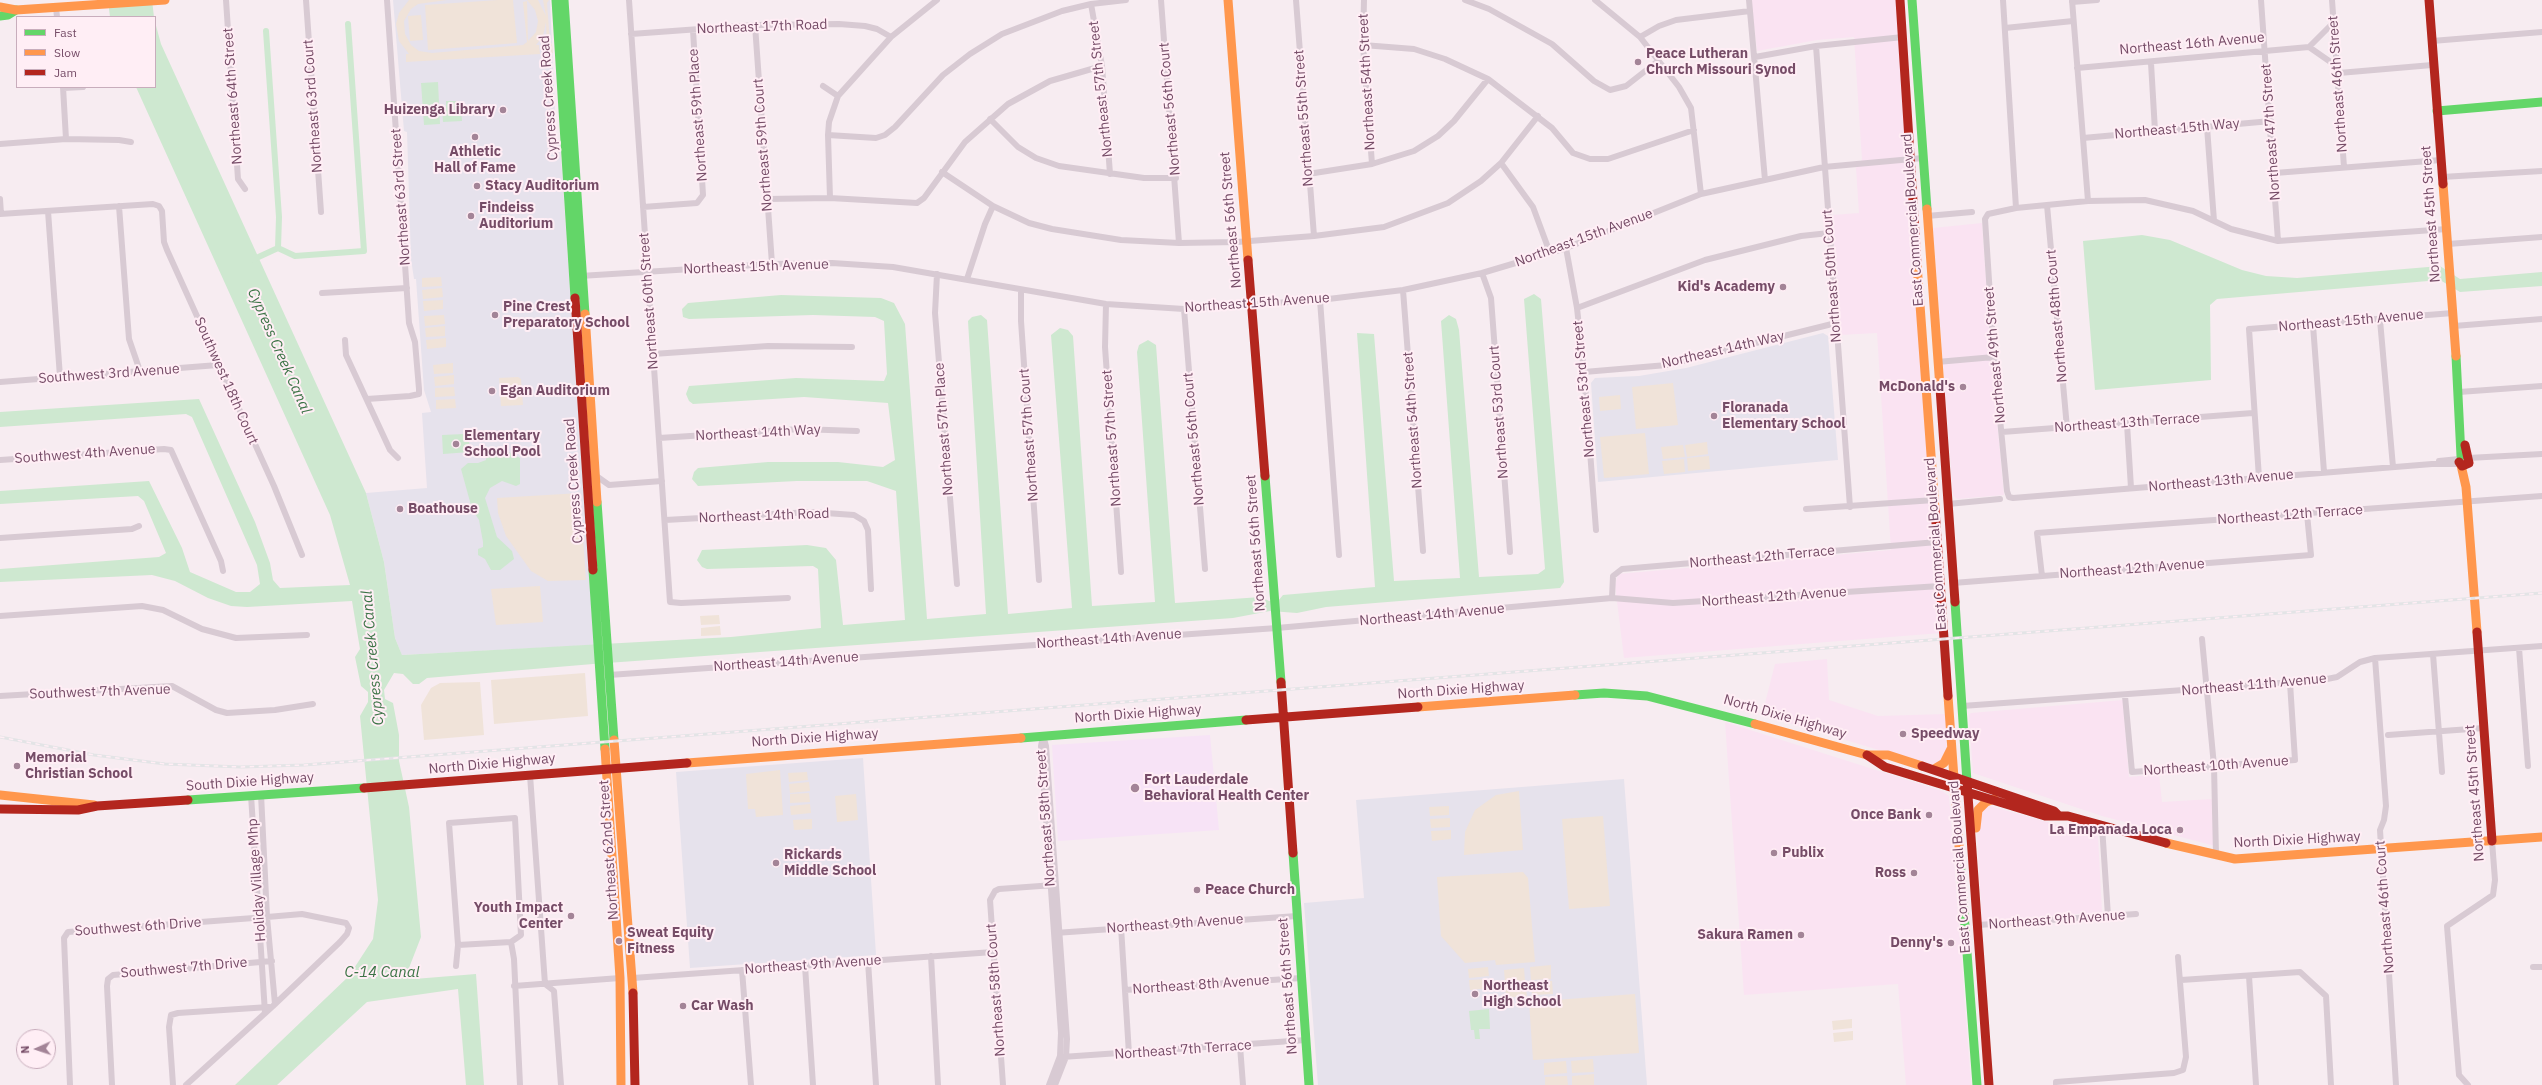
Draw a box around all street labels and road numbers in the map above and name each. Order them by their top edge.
street label: Northeast 54th Street [1355,13,1379,151]
street label: Northeast 46th Street [2325,15,2351,153]
street label: Northeast 17th Road [696,16,828,38]
street label: Northeast 57th Street [1085,20,1117,158]
street label: Northeast 64th Street [220,27,246,165]
street label: Northeast 16th Avenue [2119,29,2265,59]
street label: Cypress Creek Road [536,35,562,161]
street label: Northeast 63rd Court [300,39,326,173]
street label: Northeast 56th Court [1156,42,1184,176]
street label: Northeast 59th Place [685,48,711,182]
street label: Northeast 55th Street [1291,49,1317,187]
street label: Northeast 47th Street [2258,63,2284,201]
street label: Northeast 59th Court [750,78,776,212]
street label: Northeast 15th Way [2114,115,2240,143]
street label: Northeast 63rd Street [388,128,414,266]
street label: East Commercial Boulevard [1899,133,1927,307]
street label: Northeast 45th Street [2418,145,2444,283]
street label: Northeast 56th Street [1217,151,1245,289]
street label: Northeast 15th Avenue [1513,205,1655,271]
street label: Northeast 50th Court [1819,209,1845,343]
street label: Northeast 60th Street [636,232,662,370]
street label: Northeast 48th Court [2043,249,2071,383]
street label: Northeast 15th Avenue [683,256,829,278]
street label: Northeast 49th Street [1981,286,2009,424]
street label: Northeast 15th Avenue [1184,290,1330,316]
street label: Northeast 15th Avenue [2278,306,2424,336]
street label: Southwest 18th Court [190,315,262,447]
street label: Northeast 53rd Street [1570,320,1598,458]
street label: Northeast 14th Way [1660,328,1786,372]
street label: Northeast 53rd Court [1486,345,1512,479]
street label: Northeast 54th Street [1400,351,1426,489]
street label: Southwest 3rd Avenue [38,361,180,387]
street label: Northeast 57th Place [931,362,957,496]
street label: Northeast 57th Court [1016,368,1042,502]
street label: Northeast 57th Street [1099,369,1125,507]
street label: Northeast 56th Court [1180,372,1208,506]
street label: Northeast 13th Terrace [2054,410,2200,436]
street label: Cypress Creek Road [561,418,587,544]
street label: Northeast 14th Way [695,421,821,445]
street label: Southwest 4th Avenue [14,441,156,467]
street label: East Commercial Boulevard [1922,457,1950,631]
street label: Northeast 13th Avenue [2148,466,2294,496]
street label: Northeast 56th Street [1243,474,1269,612]
street label: Northeast 12th Terrace [2217,502,2363,528]
street label: Northeast 14th Road [698,505,830,527]
street label: Northeast 12th Terrace [1689,542,1835,572]
street label: Northeast 12th Avenue [2059,556,2205,582]
street label: Northeast 12th Avenue [1701,584,1847,610]
street label: Northeast 14th Avenue [1359,600,1505,630]
street label: Northeast 14th Avenue [1036,626,1182,652]
street label: Northeast 14th Avenue [713,649,859,675]
street label: Northeast 11th Avenue [2181,670,2327,700]
street label: North Dixie Highway [1397,677,1525,703]
street label: Southwest 7th Avenue [29,681,171,703]
street label: North Dixie Highway [1722,691,1848,743]
street label: North Dixie Highway [1074,701,1202,727]
street label: Northeast 45th Street [2462,724,2488,862]
street label: North Dixie Highway [751,725,879,751]
street label: Northeast 58th Street [1033,749,1059,887]
street label: North Dixie Highway [428,750,556,778]
street label: Northeast 10th Avenue [2143,753,2289,779]
street label: South Dixie Highway [185,769,315,795]
street label: Northeast 62nd Street [596,779,622,921]
street label: East Commercial Boulevard [1946,780,1974,954]
street label: Holiday Village Mhp [244,818,270,942]
street label: North Dixie Highway [2233,828,2361,852]
street label: Northeast 46th Court [2372,840,2398,974]
street label: Northeast 9th Avenue [1988,907,2126,933]
street label: Northeast 9th Avenue [1106,911,1244,937]
street label: Southwest 6th Drive [74,914,202,940]
street label: Northeast 56th Street [1275,917,1301,1055]
street label: Northeast 58th Court [983,923,1009,1057]
street label: Northeast 9th Avenue [744,952,882,978]
street label: Southwest 7th Drive [120,954,248,982]
street label: Northeast 8th Avenue [1132,972,1270,998]
street label: Northeast 7th Terrace [1114,1037,1252,1063]

